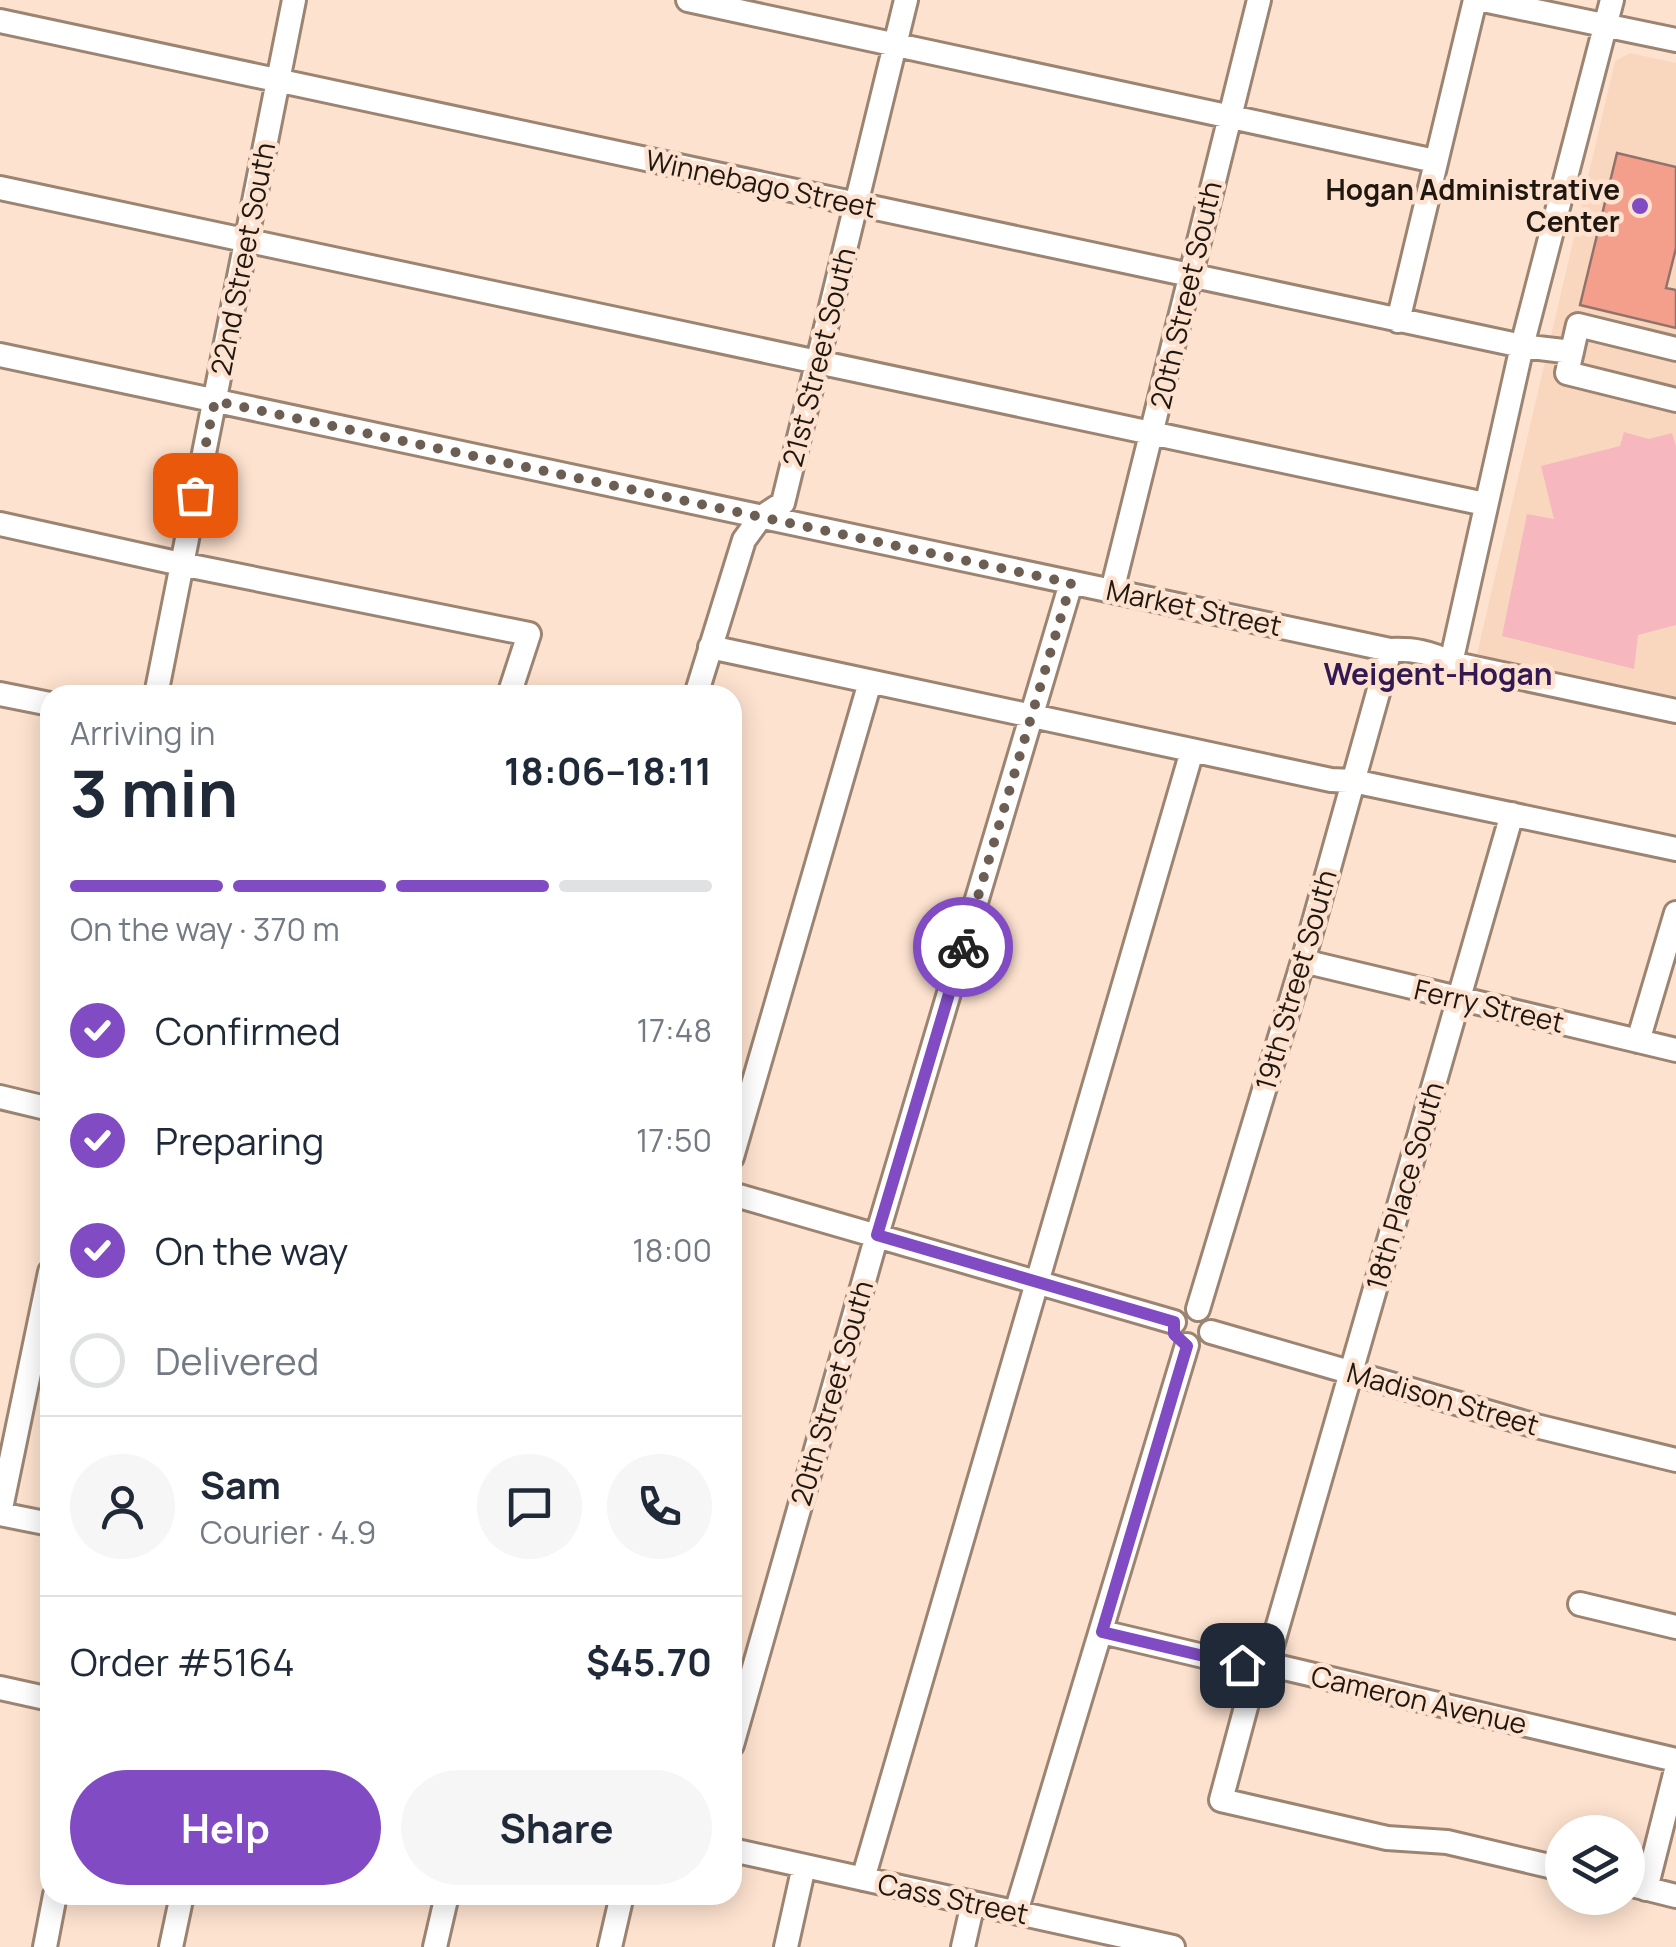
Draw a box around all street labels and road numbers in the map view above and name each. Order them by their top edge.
street label: 22nd Street South [201,139,283,379]
street label: Winnebago Street [642,140,880,226]
street label: 20th Street South [1140,177,1230,412]
street label: 21st Street South [772,243,864,470]
street label: Market Street [1103,570,1285,644]
street label: 19th Street South [1245,865,1345,1094]
street label: Ferry Street [1411,969,1568,1041]
street label: 18th Place South [1356,1077,1452,1294]
street label: 20th Street South [781,1276,881,1510]
street label: Madison Street [1343,1352,1544,1444]
street label: Cameron Avenue [1308,1656,1531,1742]
street label: Cass Street [875,1864,1032,1932]

